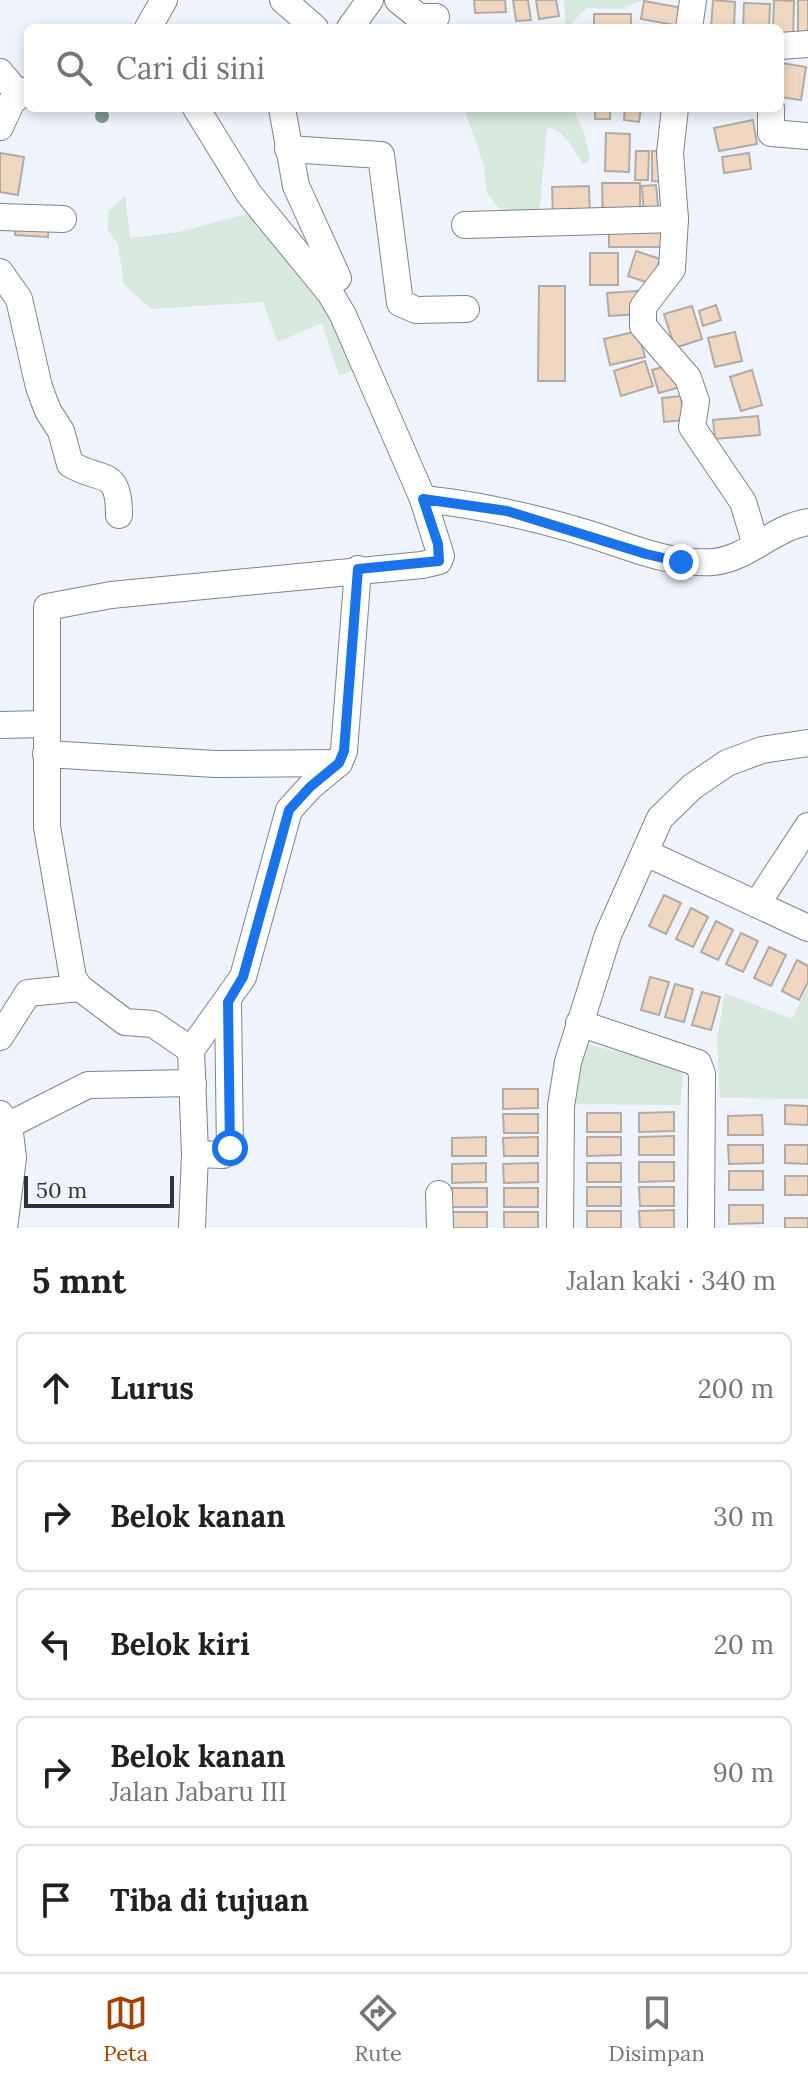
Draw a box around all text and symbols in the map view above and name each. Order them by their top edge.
search box [24,24,784,112]
icon: search [52,46,96,90]
text: Cari di sini [116,49,265,87]
route end [663,544,699,580]
route start [212,1130,248,1166]
scale bar [24,1172,174,1208]
text: 50 m [36,1176,87,1204]
text: 5 mnt [32,1259,126,1302]
text: Jalan kaki · 340 m [567,1264,776,1297]
icon: ahead [34,1366,78,1410]
text: Lurus [110,1369,194,1407]
text: 200 m [698,1372,774,1405]
icon: right [34,1494,78,1538]
text: Belok kanan [110,1497,285,1535]
text: 30 m [713,1500,774,1533]
icon: left [34,1622,78,1666]
text: Belok kiri [110,1625,250,1663]
text: 20 m [714,1628,774,1661]
text: Belok kanan [110,1737,285,1775]
icon: right [34,1750,78,1794]
text: 90 m [713,1756,774,1789]
text: Jalan Jabaru III [110,1775,287,1808]
icon: arrive [34,1878,78,1922]
text: Tiba di tujuan [110,1881,309,1919]
tab: Peta [103,1991,148,2067]
tab: Rute [354,1991,402,2067]
tab: Disimpan [608,1991,705,2067]

